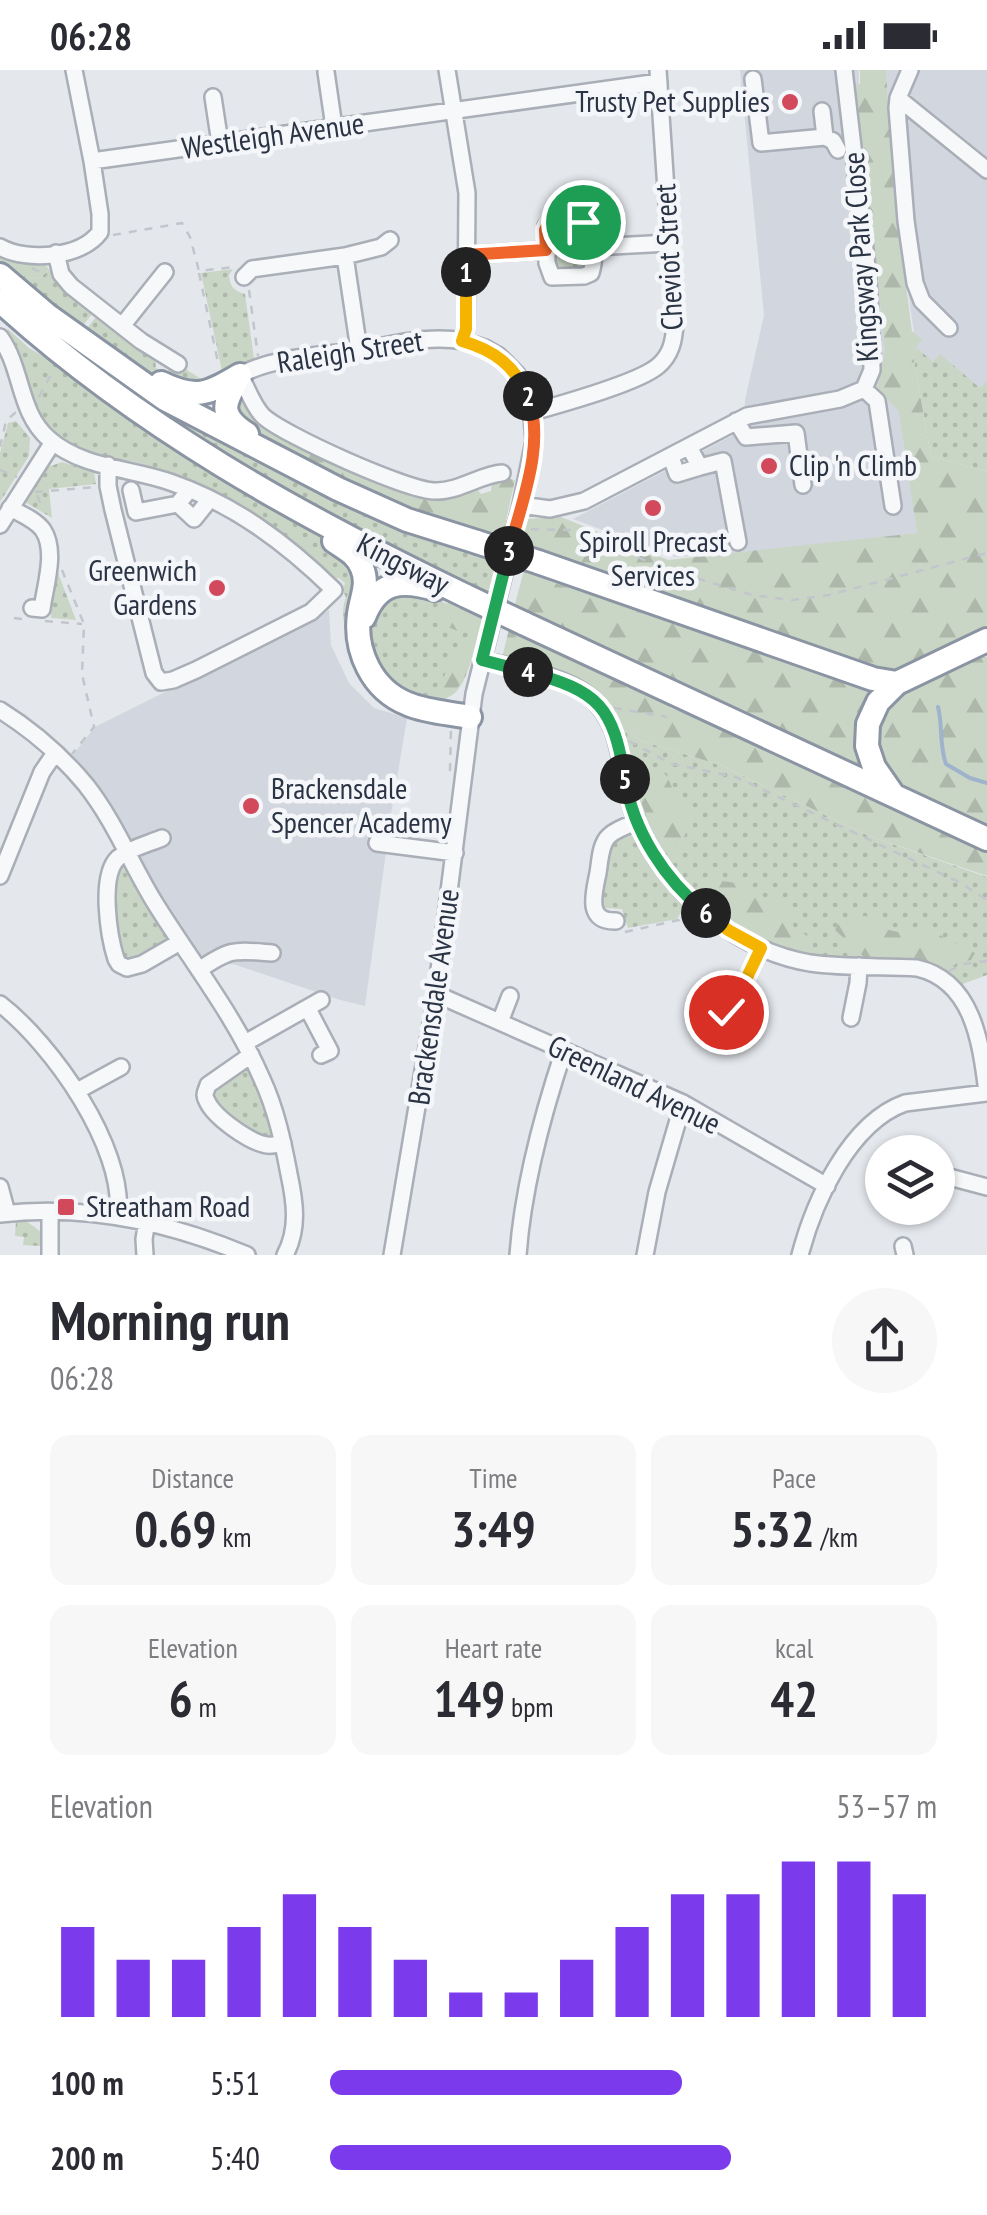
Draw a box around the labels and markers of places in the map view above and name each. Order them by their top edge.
place label: Trusty Pet Supplies [575,81,770,120]
marker: Trusty Pet Supplies [779,91,801,113]
pin [541,180,626,265]
pin: 1 [441,247,491,297]
pin: 2 [503,371,553,421]
place label: Clip 'n Climb [789,445,917,484]
marker: Clip 'n Climb [758,455,780,477]
marker: Spiroll Precast Services [642,497,664,519]
place label: Spiroll Precast Services [579,521,728,594]
pin: 3 [484,526,534,576]
place label: Greenwich Gardens [88,550,197,623]
marker: Greenwich Gardens [206,577,228,599]
pin: 4 [503,647,553,697]
pin: 5 [600,754,650,804]
place label: Brackensdale Spencer Academy [271,768,452,841]
marker: Brackensdale Spencer Academy [240,795,262,817]
pin: 6 [681,888,731,938]
pin [684,970,769,1055]
place label: Streatham Road [86,1186,250,1225]
marker: Streatham Road [55,1196,77,1218]

